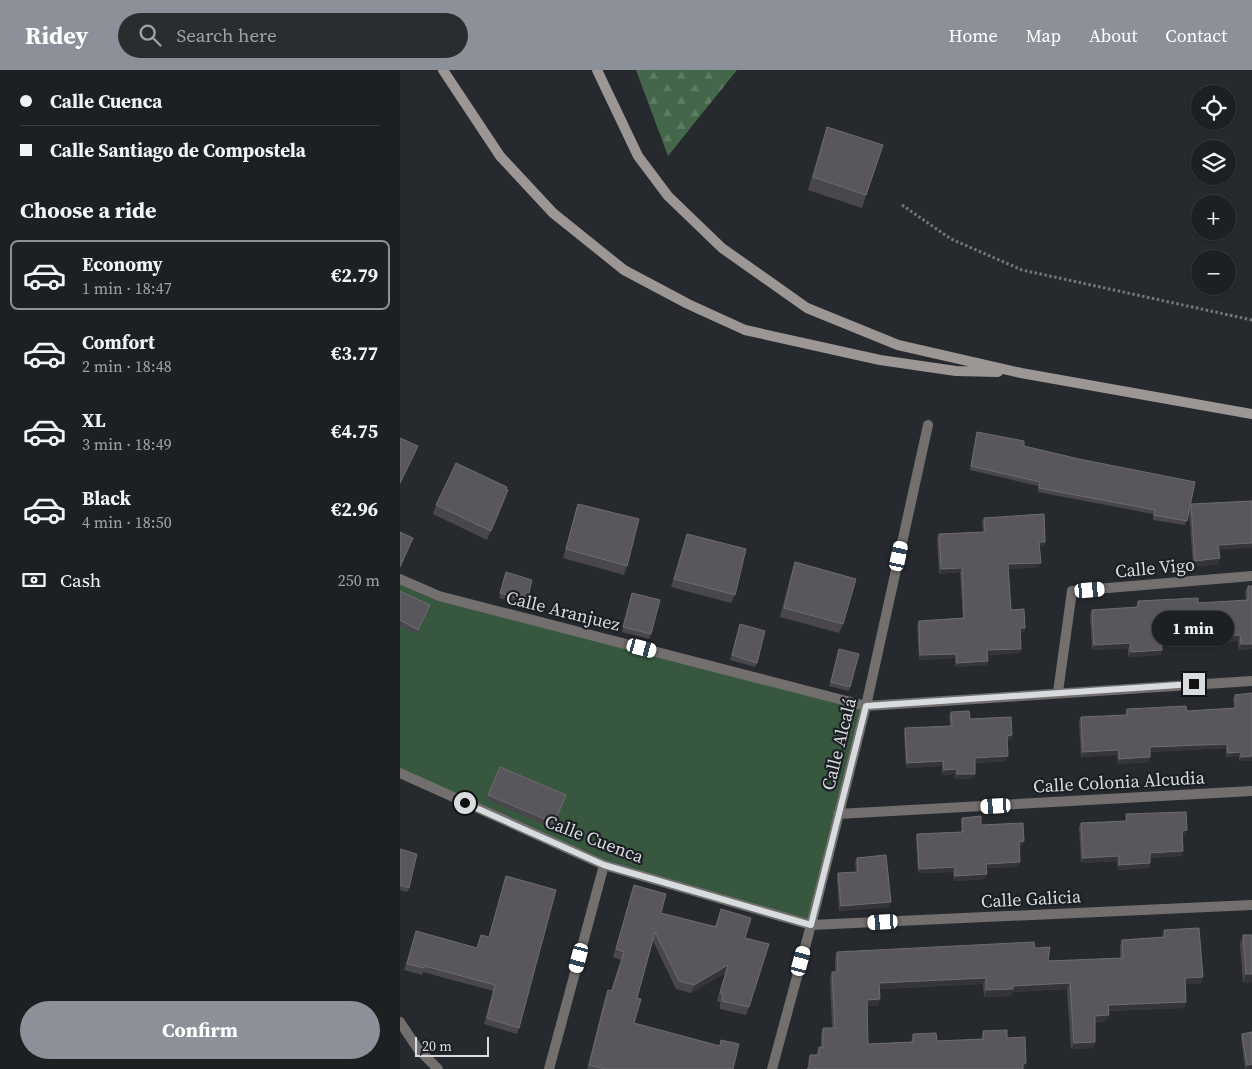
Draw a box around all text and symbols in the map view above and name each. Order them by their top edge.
search box [118,13,468,58]
text: Ridey [25,19,88,52]
icon: search [136,21,164,49]
text: Search here [176,22,277,48]
text: Home [949,23,998,48]
text: Map [1026,23,1061,48]
text: About [1089,23,1137,48]
text: Contact [1165,23,1227,48]
map controls [1191,85,1236,295]
button: locate [1191,85,1236,130]
text: Calle Cuenca [50,88,162,114]
text: Calle Santiago de Compostela [50,137,306,163]
button: layers [1191,140,1236,185]
text: Choose a ride [20,195,157,225]
button: + [1191,195,1236,240]
button: − [1191,250,1236,295]
text: Economy [82,251,163,277]
icon: car [22,253,67,298]
text: €2.79 [331,262,378,288]
text: 1 min · 18:47 [82,277,172,299]
text: Comfort [82,329,155,355]
icon: car [22,331,67,376]
text: €3.77 [331,340,378,366]
text: 2 min · 18:48 [82,355,172,377]
text: XL [82,407,105,433]
icon: car [22,409,67,454]
text: €4.75 [331,418,378,444]
text: 3 min · 18:49 [82,433,172,455]
text: Black [82,485,131,511]
icon: car [22,487,67,532]
text: €2.96 [331,496,378,522]
text: 4 min · 18:50 [82,511,172,533]
car [888,540,909,572]
street label: Calle Vigo [1114,552,1196,583]
icon: cash [20,566,48,594]
text: Cash [60,567,101,593]
text: 250 m [338,569,380,591]
car [1074,581,1105,599]
street label: Calle Aranjuez [503,584,623,637]
callout: 1 min [1153,612,1235,646]
text: 1 min [1172,617,1214,639]
car [625,637,658,659]
route end [1183,673,1205,695]
street label: Calle Alcalá [815,694,862,793]
street label: Calle Colonia Alcudia [1033,764,1206,798]
route start [454,792,476,814]
car [980,798,1011,814]
street label: Calle Cuenca [541,808,648,869]
street label: Calle Galicia [980,883,1082,914]
car [867,914,898,930]
car [567,942,590,974]
car [789,945,812,977]
button: Confirm [20,1001,380,1059]
scale bar [415,1034,489,1057]
text: 20 m [422,1036,452,1056]

